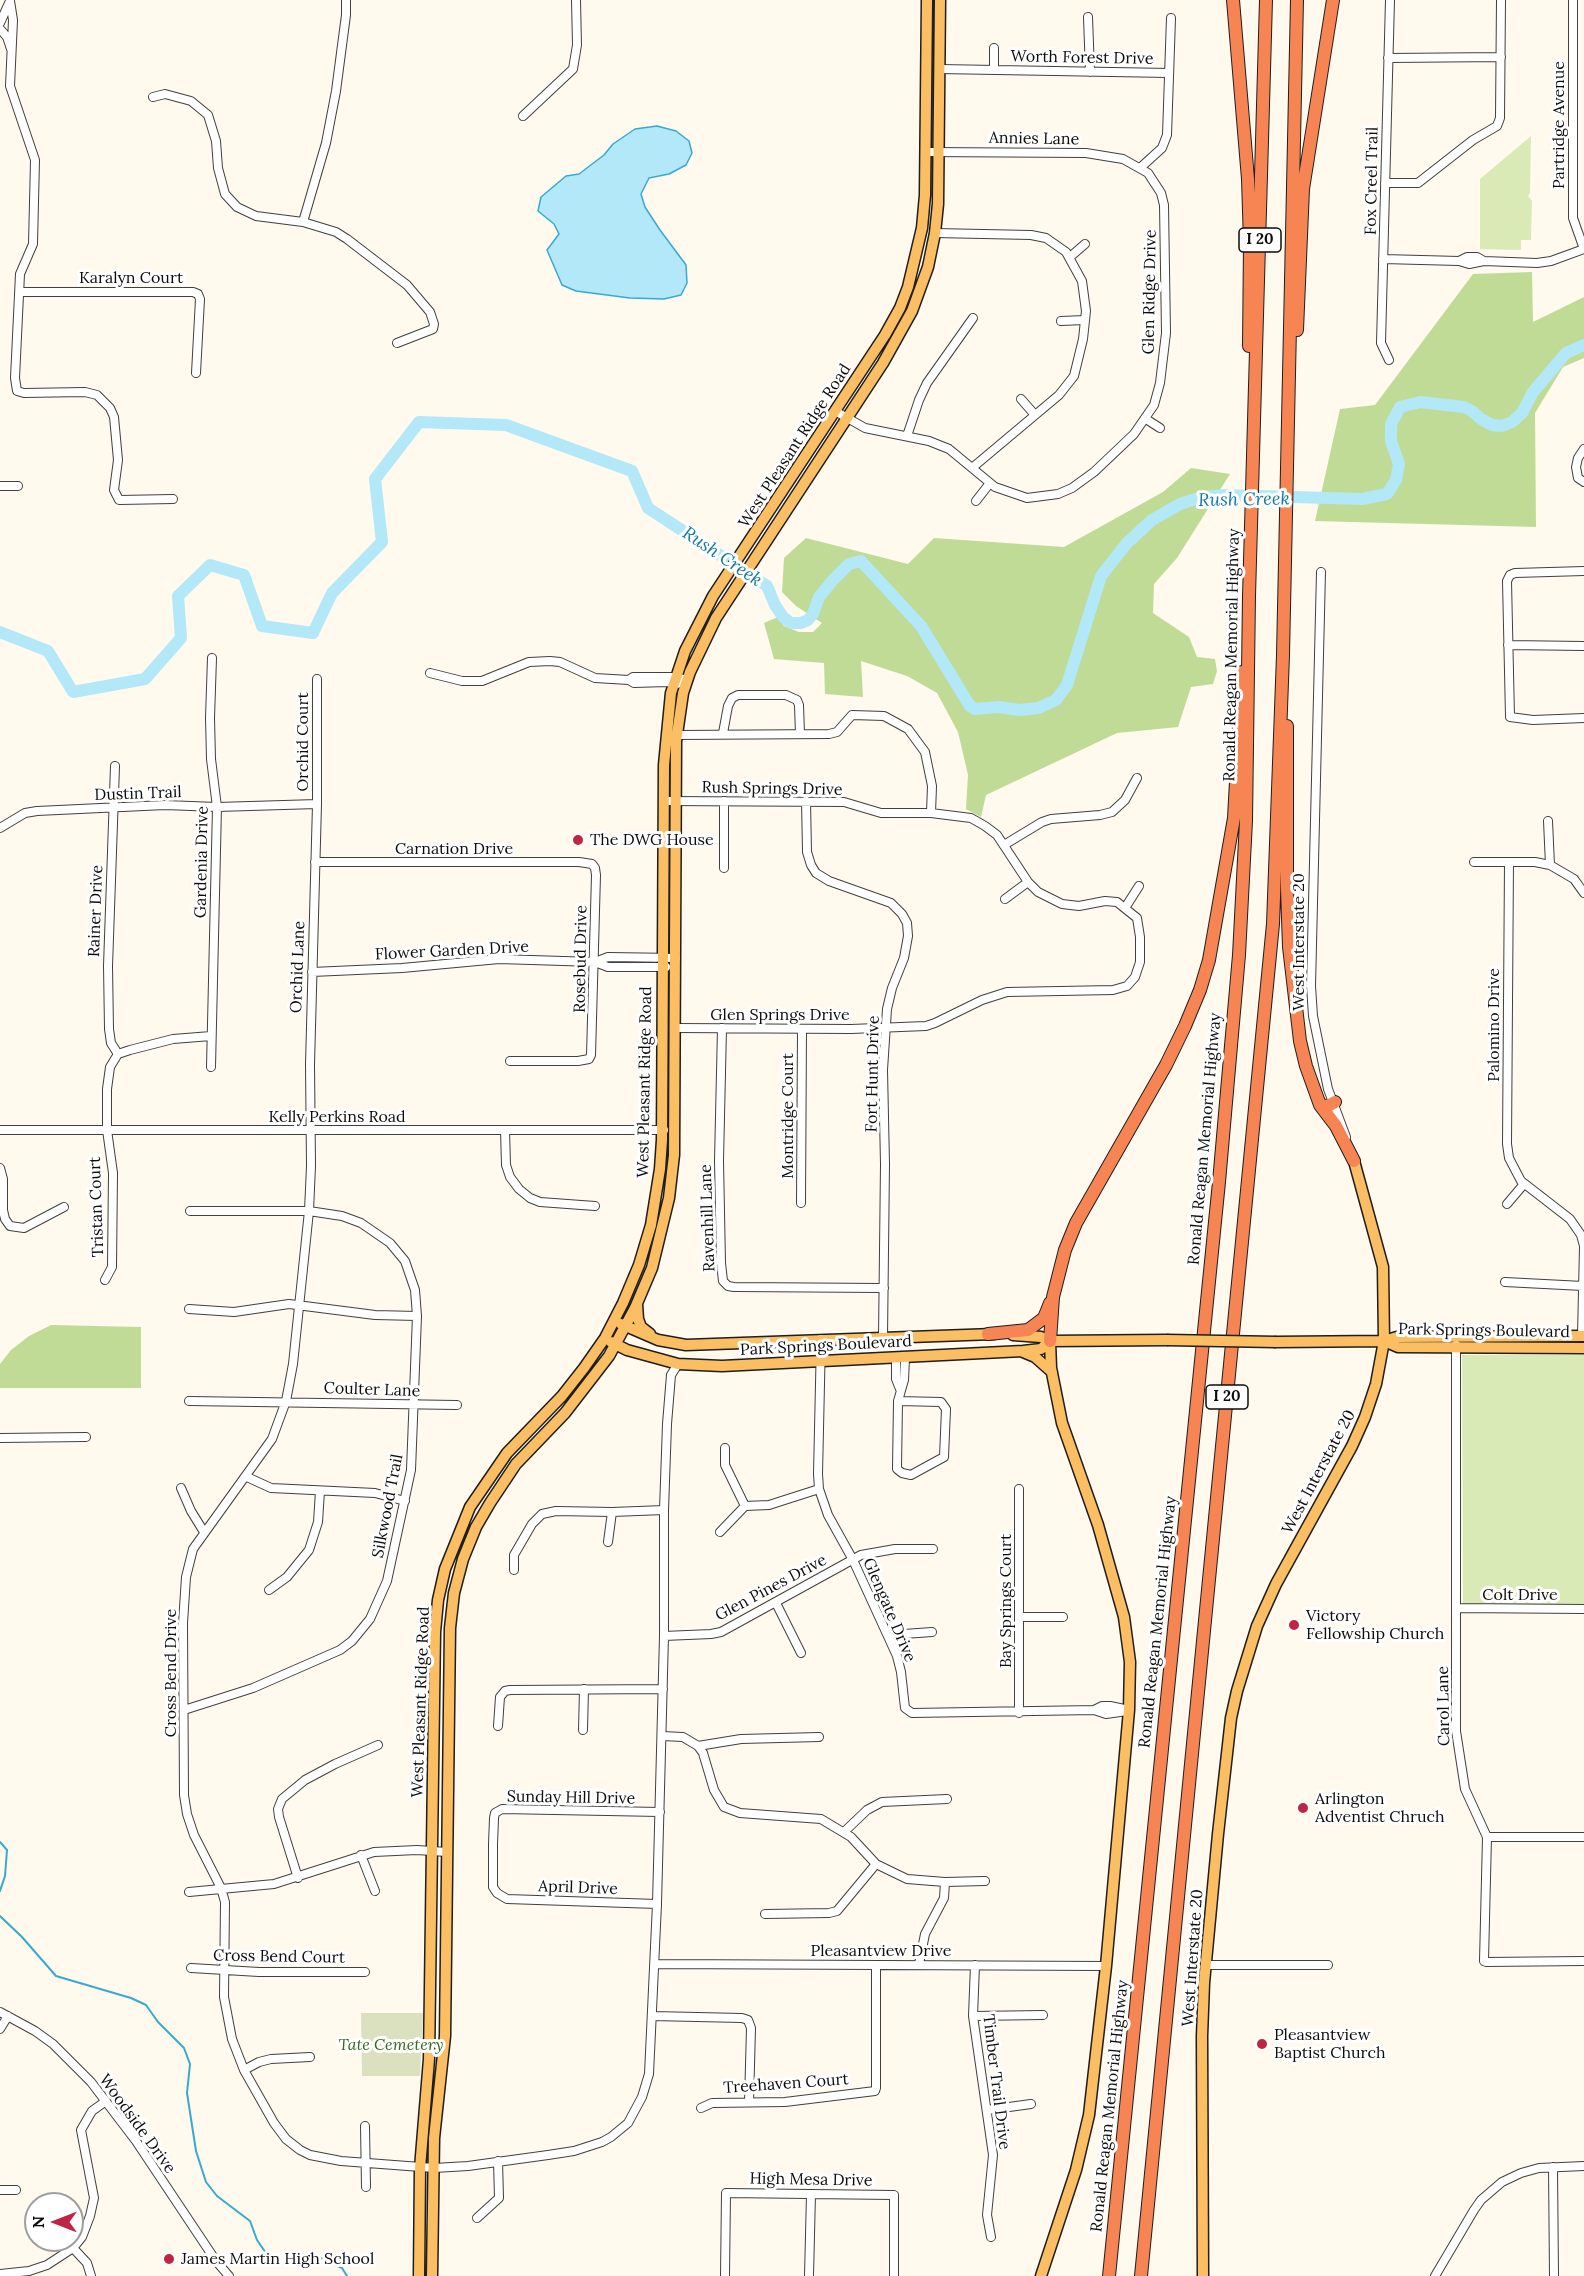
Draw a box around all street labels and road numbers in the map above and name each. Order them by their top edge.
street label: Worth Forest Drive [1010,47,1154,69]
street label: Partridge Avenue [1549,61,1569,189]
street label: Fox Creel Trail [1361,127,1383,235]
street label: Annies Lane [989,129,1079,149]
road number: I 20 [1239,228,1281,252]
street label: Glen Ridge Drive [1139,229,1161,355]
street label: Karalyn Court [79,268,183,288]
street label: West Pleasant Ridge Road [735,361,855,531]
street label: Ronald Reagan Memorial Highway [1220,528,1244,782]
street label: Orchid Court [293,692,313,792]
street label: Rush Springs Drive [701,778,843,800]
street label: Dustin Trail [94,783,182,805]
street label: Gardenia Drive [191,806,213,918]
street label: Carnation Drive [395,839,513,859]
street label: Rainer Drive [85,865,107,957]
street label: West Interstate 20 [1289,873,1309,1011]
street label: Rosebud Drive [570,905,592,1013]
street label: Orchid Lane [287,921,309,1013]
street label: Flower Garden Drive [375,937,529,965]
street label: Palomino Drive [1484,968,1504,1082]
street label: West Pleasant Ridge Road [634,986,656,1178]
street label: Glen Springs Drive [710,1005,850,1025]
street label: Ronald Reagan Memorial Highway [1184,1012,1226,1266]
street label: Fort Hunt Drive [862,1015,884,1133]
street label: Montridge Court [778,1053,798,1179]
street label: Kelly Perkins Road [268,1107,406,1127]
street label: Tristan Court [86,1156,108,1258]
street label: Ravenhill Lane [697,1164,719,1272]
street label: Park Springs Boulevard [1398,1320,1570,1342]
street label: Park Springs Boulevard [740,1332,912,1360]
street label: Coulter Lane [323,1379,421,1401]
road number: I 20 [1206,1385,1248,1409]
street label: West Interstate 20 [1278,1407,1360,1537]
street label: Silkwood Trail [369,1452,407,1560]
street label: Ronald Reagan Memorial Highway [1135,1495,1181,1749]
street label: Bay Springs Court [996,1534,1016,1668]
street label: Glen Pines Drive [712,1551,830,1625]
street label: Glengate Drive [858,1555,920,1665]
street label: Colt Drive [1482,1585,1558,1605]
street label: West Pleasant Ridge Road [408,1606,434,1798]
street label: Cross Bend Drive [161,1609,181,1737]
street label: Carol Lane [1434,1666,1454,1746]
street label: Sunday Hill Drive [507,1787,635,1809]
street label: April Drive [538,1877,618,1899]
street label: West Interstate 20 [1179,1889,1207,2027]
street label: Pleasantview Drive [811,1941,951,1961]
street label: Cross Bend Court [213,1946,345,1968]
street label: Ronald Reagan Memorial Highway [1087,1979,1133,2233]
street label: Timber Trail Drive [978,2013,1014,2151]
street label: Treehaven Court [723,2070,849,2098]
street label: Woodside Drive [95,2071,179,2177]
street label: High Mesa Drive [749,2169,873,2191]

